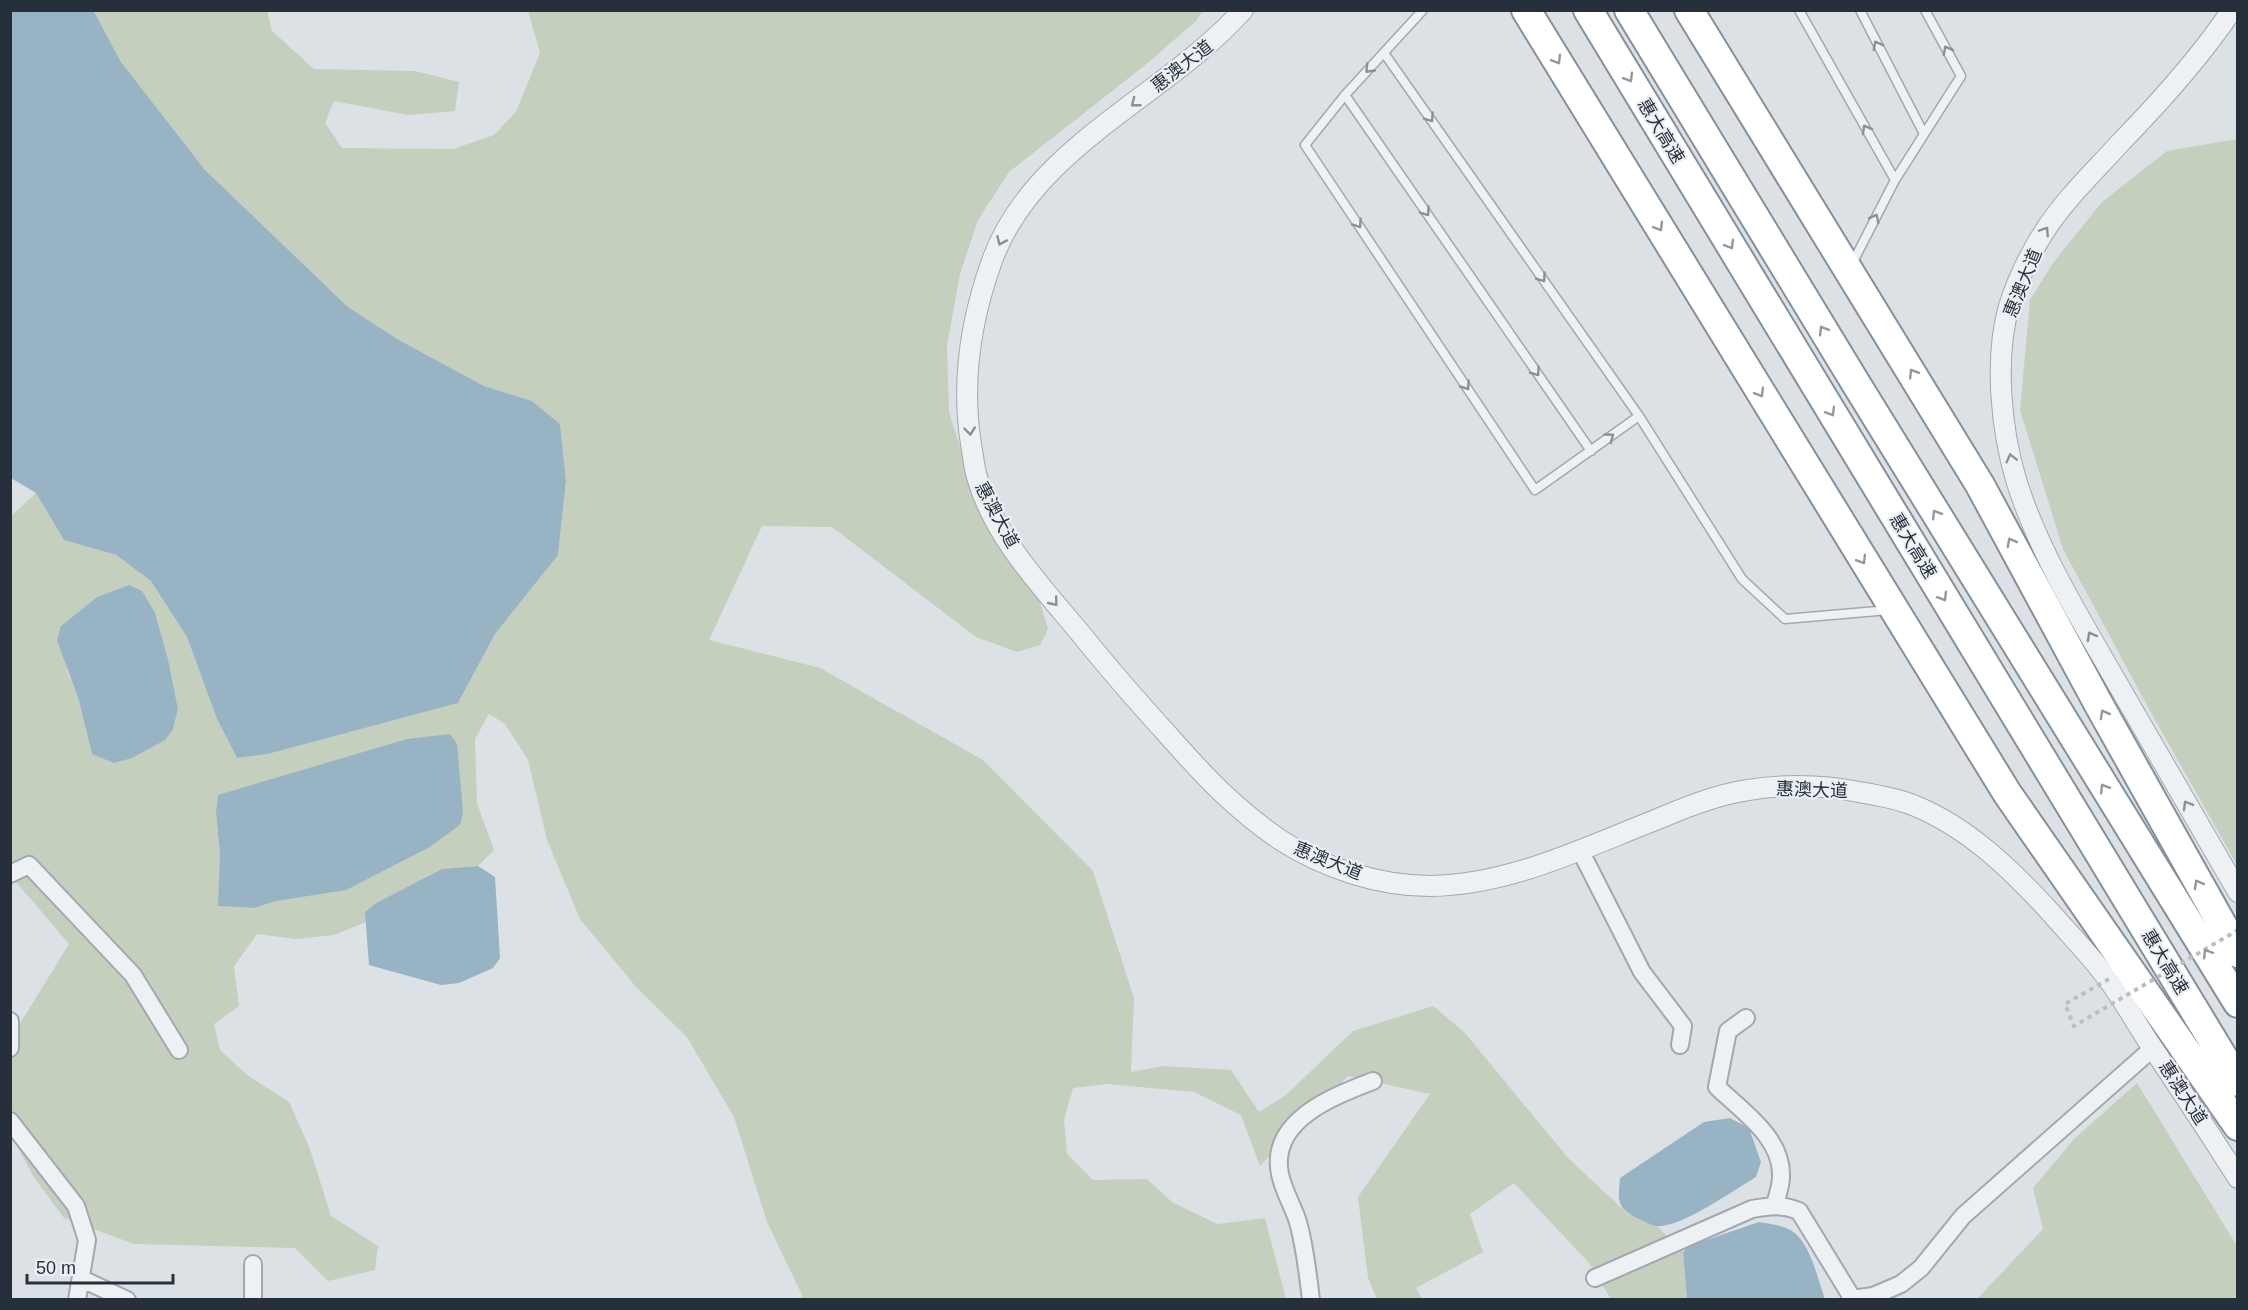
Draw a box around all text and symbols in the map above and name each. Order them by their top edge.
street label: 惠澳大道 [1147,36,1217,96]
one-way arrow [1873,40,1885,51]
one-way arrow [1943,46,1954,56]
one-way arrow [1549,54,1561,64]
one-way arrow [1366,61,1377,72]
one-way arrow [1621,72,1632,83]
one-way arrow [1130,95,1141,106]
street label: 惠大高速 [1634,95,1688,167]
one-way arrow [1423,112,1434,123]
one-way arrow [1862,124,1873,135]
one-way arrow [1419,205,1430,216]
one-way arrow [1868,213,1880,224]
one-way arrow [1351,217,1362,228]
one-way arrow [1651,221,1663,231]
one-way arrow [2038,227,2050,237]
one-way arrow [996,234,1008,245]
one-way arrow [1723,239,1734,249]
street label: 惠澳大道 [2000,246,2046,320]
one-way arrow [1535,271,1546,282]
one-way arrow [1819,326,1831,336]
one-way arrow [1529,366,1540,377]
one-way arrow [1910,369,1921,380]
one-way arrow [1459,380,1470,391]
one-way arrow [1753,387,1765,397]
one-way arrow [1824,406,1835,416]
one-way arrow [963,426,976,435]
one-way arrow [1603,433,1614,444]
one-way arrow [2006,453,2019,463]
street label: 惠澳大道 [971,479,1023,551]
street label: 惠大高速 [1886,510,1940,582]
one-way arrow [1931,510,1943,520]
one-way arrow [2007,538,2018,548]
one-way arrow [1855,554,1866,564]
one-way arrow [1936,591,1947,601]
one-way arrow [1047,595,1058,606]
one-way arrow [2087,631,2098,642]
one-way arrow [2100,710,2111,720]
street label: 惠澳大道 [1776,779,1848,801]
one-way arrow [2100,784,2112,794]
one-way arrow [2183,801,2195,811]
street label: 惠澳大道 [1291,838,1365,884]
one-way arrow [2194,880,2205,890]
street label: 惠大高速 [2138,926,2192,998]
one-way arrow [2203,949,2214,960]
street label: 惠澳大道 [2155,1057,2211,1129]
scale bar [27,1247,172,1285]
text: 50 m [36,1258,76,1278]

